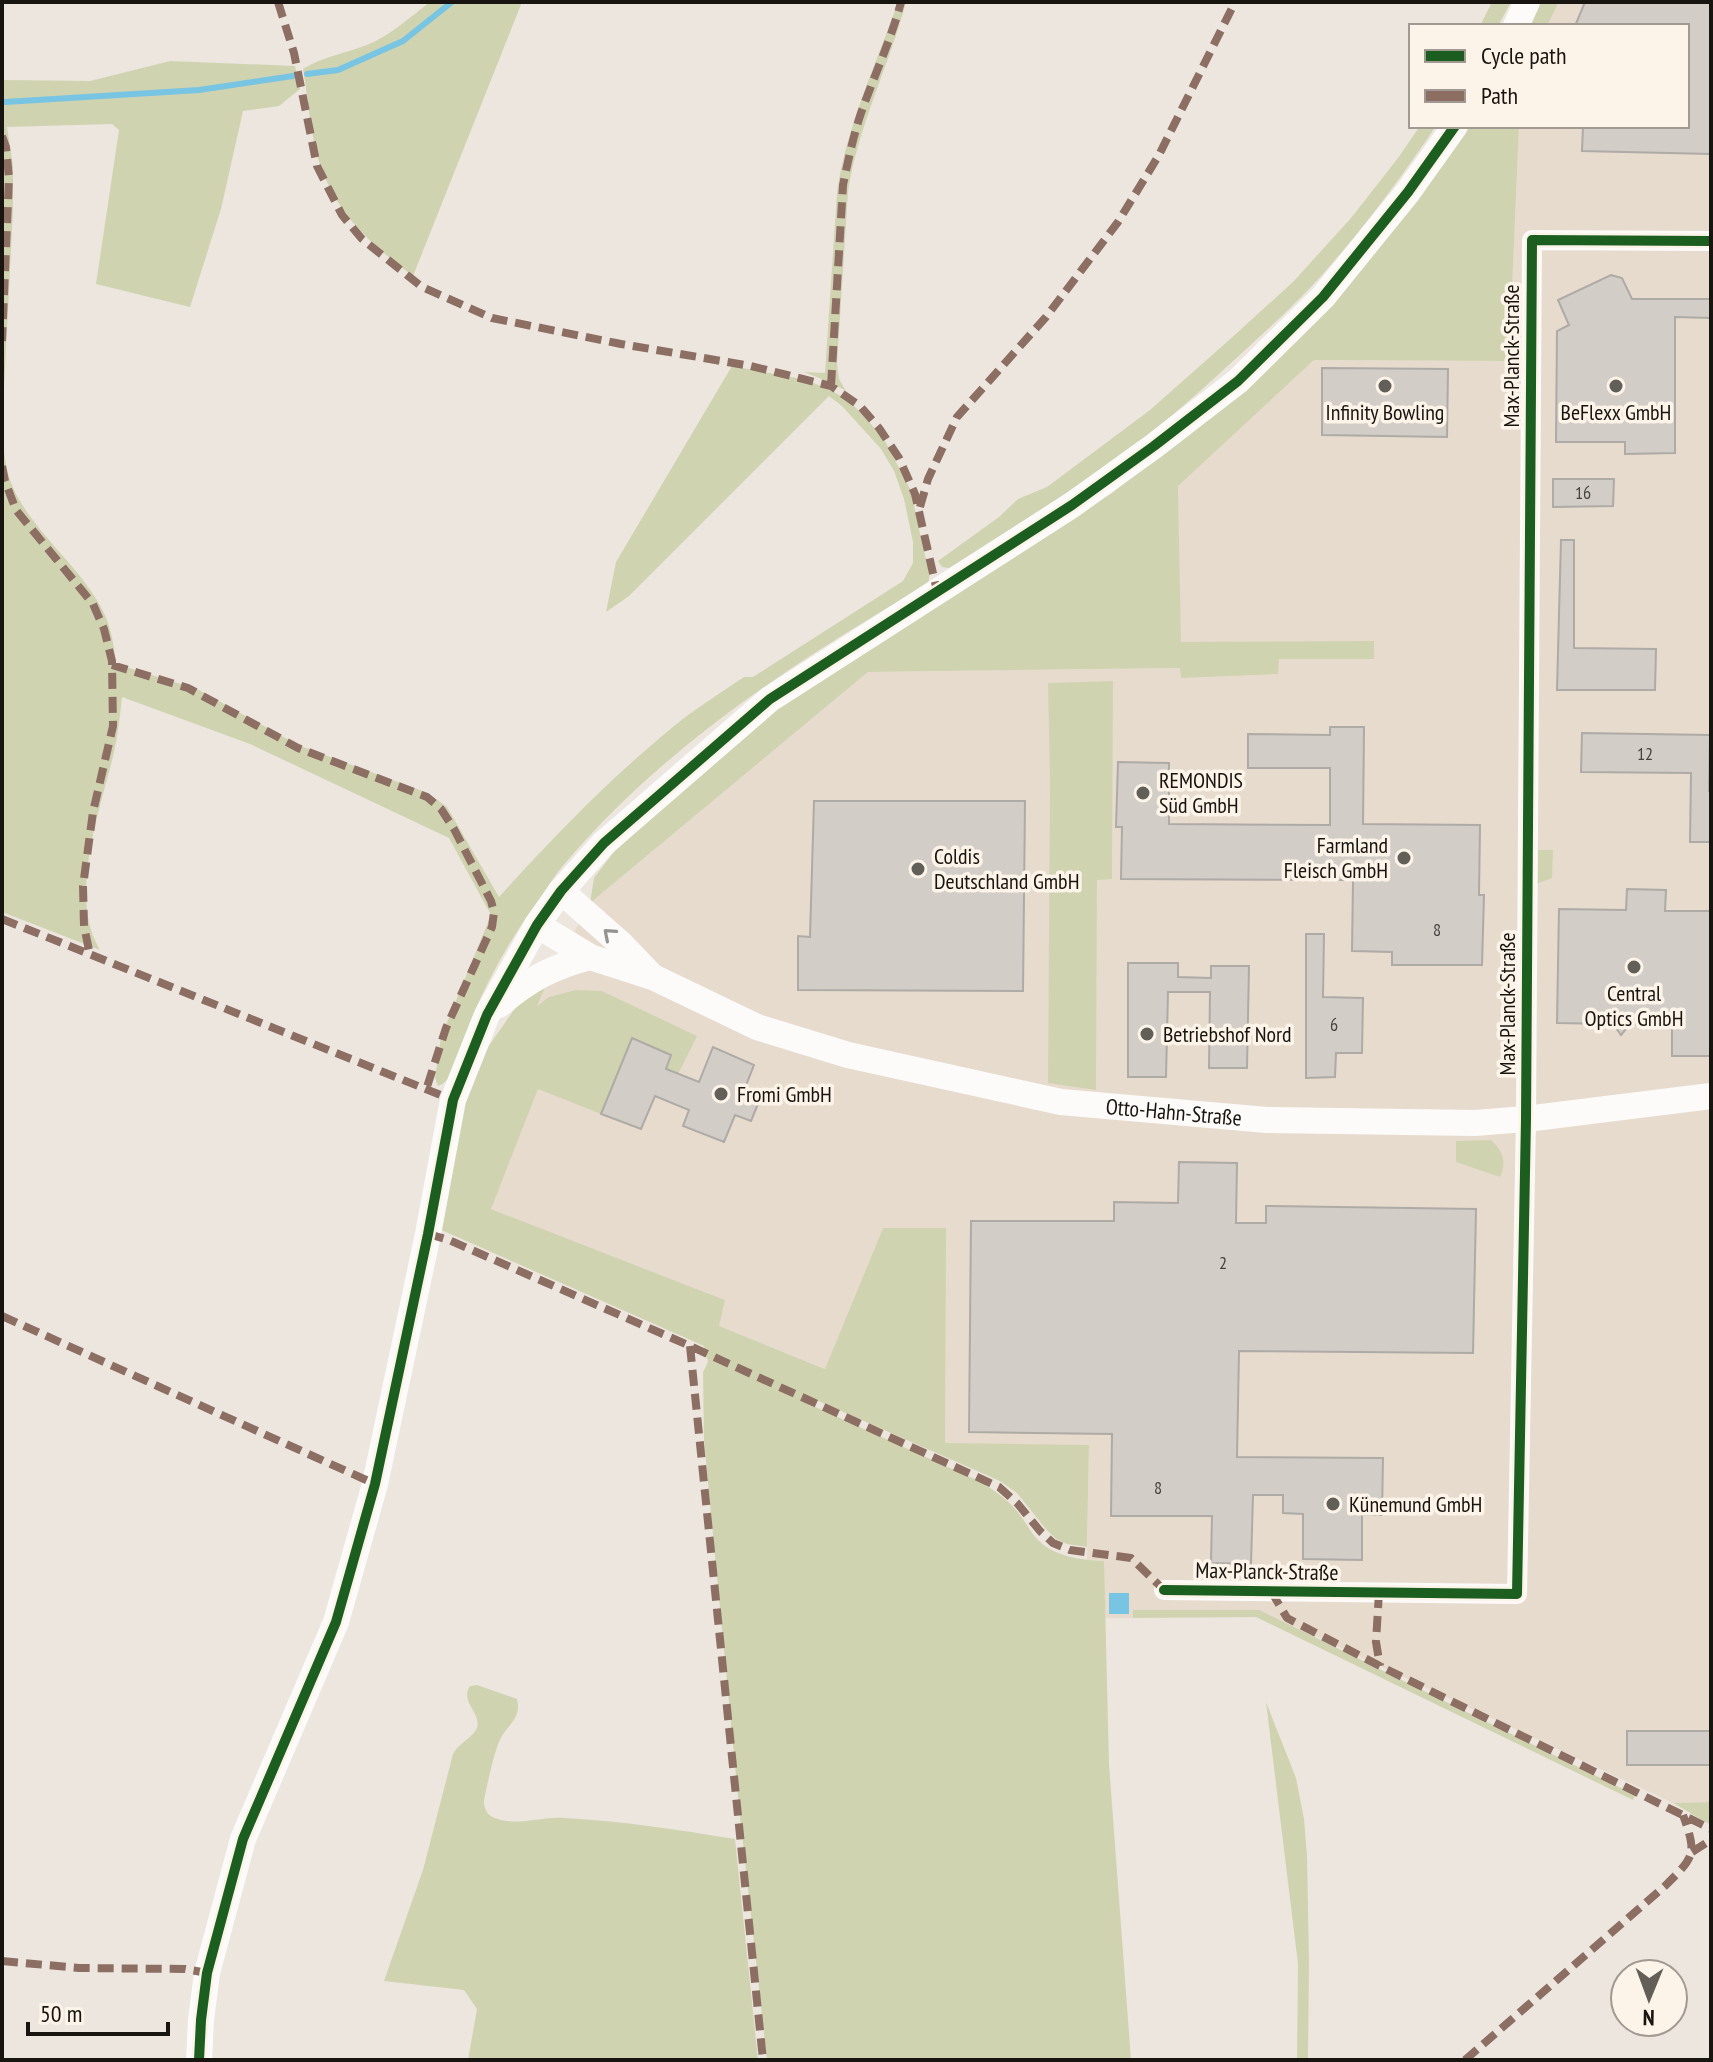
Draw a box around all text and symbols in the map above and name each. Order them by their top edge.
legend [1409,24,1689,128]
text: Cycle path [1481,40,1567,71]
text: Path [1481,80,1518,111]
street label: Max-Planck-Straße [1497,284,1525,428]
marker: Infinity Bowling [1376,377,1394,395]
marker: BeFlexx GmbH [1607,377,1625,395]
place label: Infinity Bowling [1326,398,1444,426]
place label: BeFlexx GmbH [1561,398,1671,426]
house number: 16 [1575,481,1591,504]
house number: 12 [1637,742,1653,765]
place label: REMONDIS Süd GmbH [1159,766,1243,819]
marker: REMONDIS Süd GmbH [1134,784,1152,802]
place label: Farmland Fleisch GmbH [1284,831,1388,884]
place label: Coldis Deutschland GmbH [934,842,1079,895]
marker: Farmland Fleisch GmbH [1395,849,1413,867]
marker: Coldis Deutschland GmbH [909,860,927,878]
house number: 8 [1433,918,1441,941]
one-way arrow [603,929,618,944]
street label: Max-Planck-Straße [1493,932,1521,1076]
marker: Central Optics GmbH [1625,958,1643,976]
place label: Central Optics GmbH [1585,979,1683,1032]
house number: 6 [1330,1013,1338,1036]
place label: Betriebshof Nord [1163,1020,1292,1048]
marker: Betriebshof Nord [1138,1025,1156,1043]
place label: Fromi GmbH [737,1080,832,1108]
marker: Fromi GmbH [712,1085,730,1103]
street label: Otto-Hahn-Straße [1105,1092,1243,1132]
house number: 2 [1219,1251,1227,1274]
house number: 8 [1154,1476,1162,1499]
place label: Künemund GmbH [1349,1490,1482,1518]
marker: Künemund GmbH [1324,1495,1342,1513]
street label: Max-Planck-Straße [1195,1556,1339,1586]
north arrow [1609,1958,1689,2038]
scale bar [28,1986,168,2036]
text: 50 m [40,1998,82,2029]
text: N [1642,2004,1655,2032]

